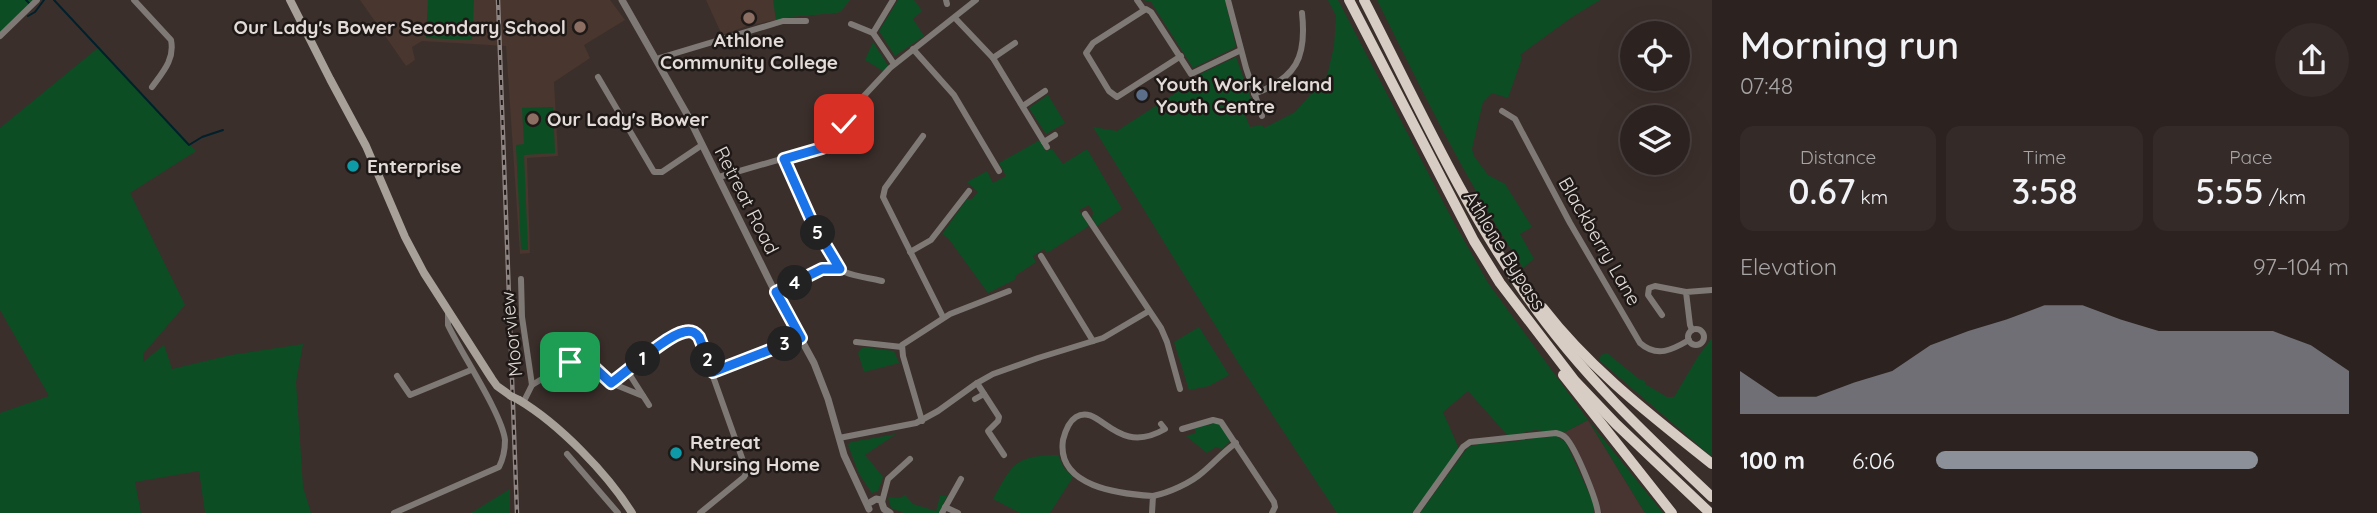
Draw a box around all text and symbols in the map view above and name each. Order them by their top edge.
marker: Athlone Community College [741,10,757,26]
place label: Our Lady's Bower Secondary School [234,15,566,39]
marker: Our Lady's Bower Secondary School [572,19,588,35]
map controls [1620,21,1690,175]
button: locate [1620,21,1690,91]
text: Morning run [1740,21,1959,69]
button: share [2275,23,2349,97]
place label: Athlone Community College [660,28,838,74]
text: 07:48 [1740,71,1793,100]
place label: Youth Work Ireland Youth Centre [1156,72,1332,118]
marker: Youth Work Ireland Youth Centre [1134,87,1150,103]
pin [814,94,874,154]
icon: check [825,105,863,143]
button: layers [1620,105,1690,175]
place label: Our Lady's Bower [547,107,709,131]
marker: Our Lady's Bower [525,111,541,127]
street label: Retreat Road [710,142,784,258]
text: Distance [1800,145,1876,169]
text: Time [2023,145,2066,169]
text: Pace [2229,145,2272,169]
place label: Enterprise [367,154,461,178]
marker: Enterprise [345,158,361,174]
text: 0.67 [1788,169,1855,213]
text: 3:58 [2011,169,2078,213]
text: 5:55 [2196,169,2264,213]
street label: Blackberry Lane [1554,173,1646,309]
text: km [1855,185,1888,209]
text: /km [2264,185,2306,209]
street label: Athlone Bypass [1459,186,1551,314]
pin: 5 [800,216,836,250]
text: 5 [812,220,823,244]
text: Elevation [1740,252,1837,281]
text: 97–104 m [2253,252,2349,281]
pin: 4 [778,266,812,300]
text: 4 [789,270,800,294]
street label: Moorview [495,290,527,378]
pin: 3 [768,326,802,362]
text: 3 [779,331,790,355]
pin [540,332,600,392]
pin: 1 [626,342,660,376]
pin: 2 [690,342,726,378]
icon: arrive [551,343,589,381]
text: 1 [639,346,646,370]
text: 2 [702,347,713,371]
place label: Retreat Nursing Home [690,430,820,476]
marker: Retreat Nursing Home [668,445,684,461]
text: 100 m [1740,446,1805,475]
text: 6:06 [1852,446,1895,475]

